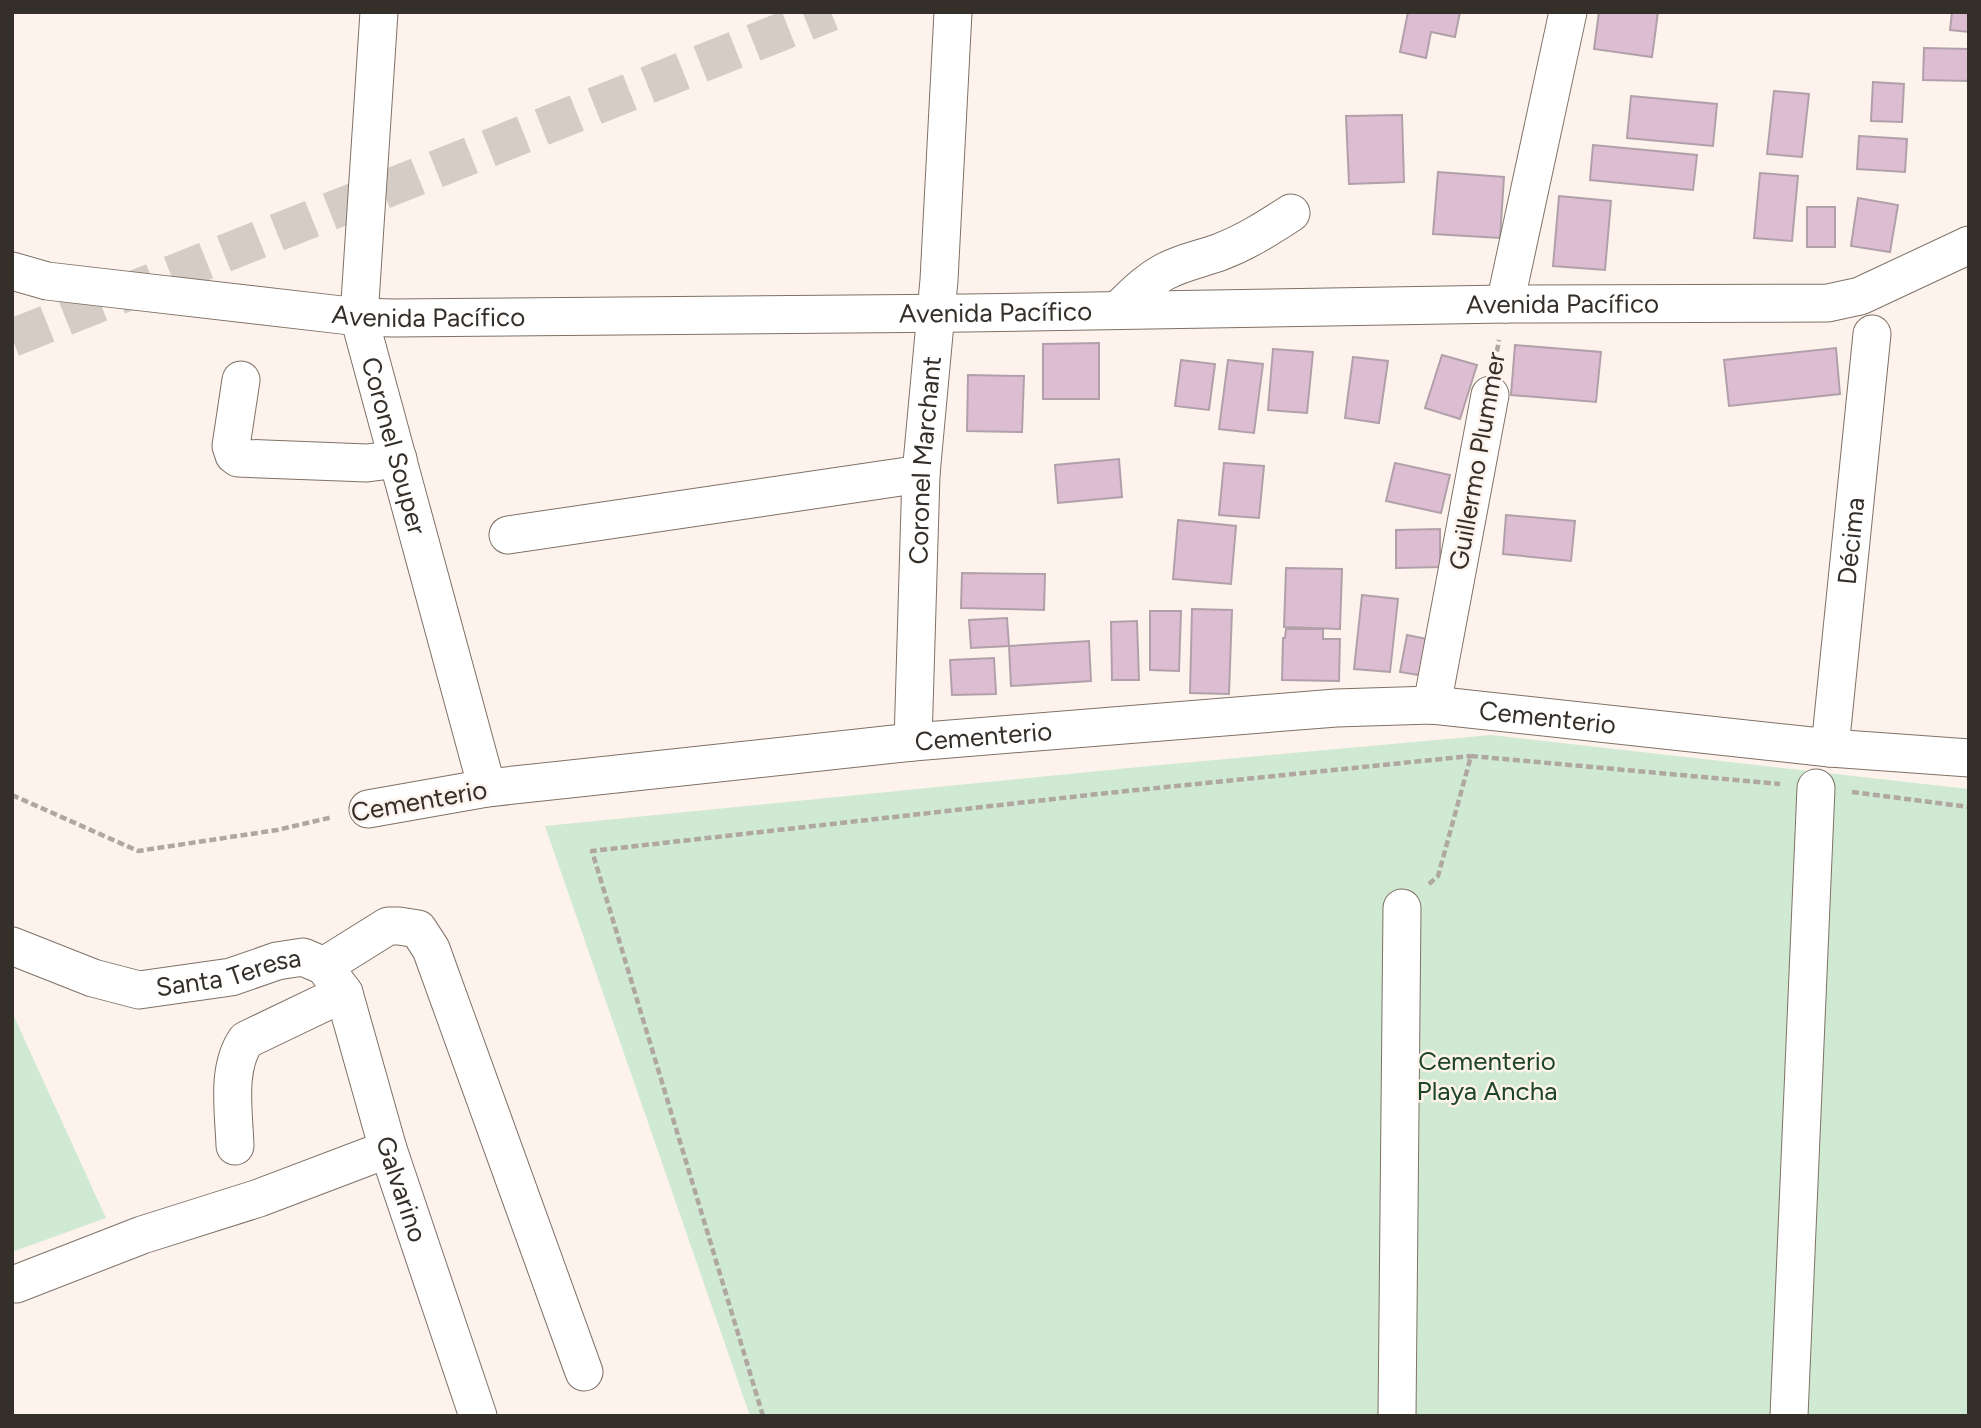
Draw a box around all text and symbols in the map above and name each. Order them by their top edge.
street label: Avenida Pacífico [1466,288,1659,321]
street label: Avenida Pacífico [899,295,1092,330]
street label: Avenida Pacífico [330,298,525,334]
street label: Guillermo Plummer [1442,349,1512,573]
street label: Coronel Souper [355,353,433,538]
street label: Coronel Marchant [902,355,948,565]
street label: Décima [1831,496,1871,586]
street label: Cementerio [1477,694,1618,741]
street label: Cementerio [914,715,1053,758]
street label: Cementerio [348,773,490,829]
street label: Santa Teresa [154,942,303,1003]
park label: Cementerio Playa Ancha [1417,1045,1557,1107]
street label: Galvarino [369,1133,434,1246]

